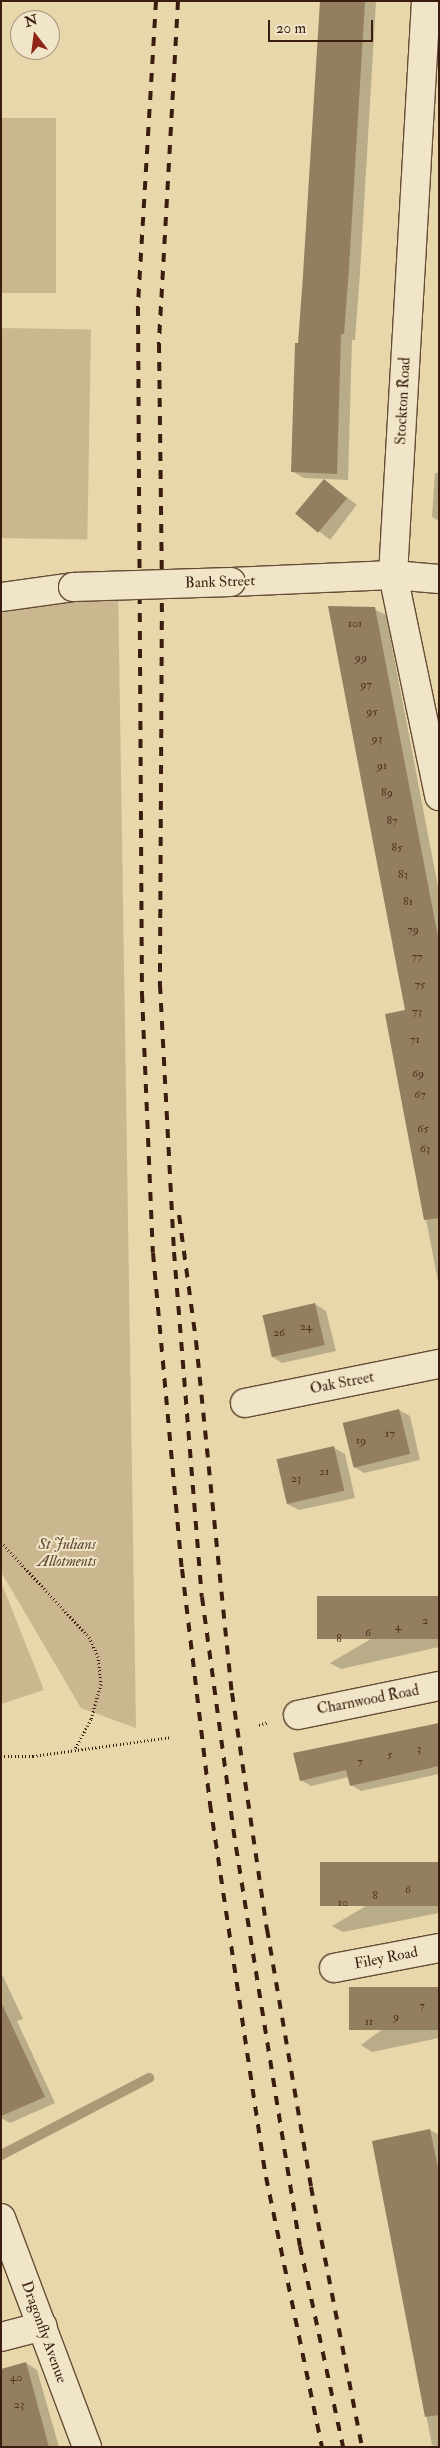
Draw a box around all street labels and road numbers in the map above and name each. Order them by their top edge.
street label: Stockton Road [392,357,414,445]
street label: Bank Street [185,572,255,592]
street label: Oak Street [308,1368,376,1398]
street label: Charnwood Road [315,1681,421,1719]
street label: Filey Road [353,1943,419,1973]
street label: Dragonfly Avenue [17,2279,71,2385]

